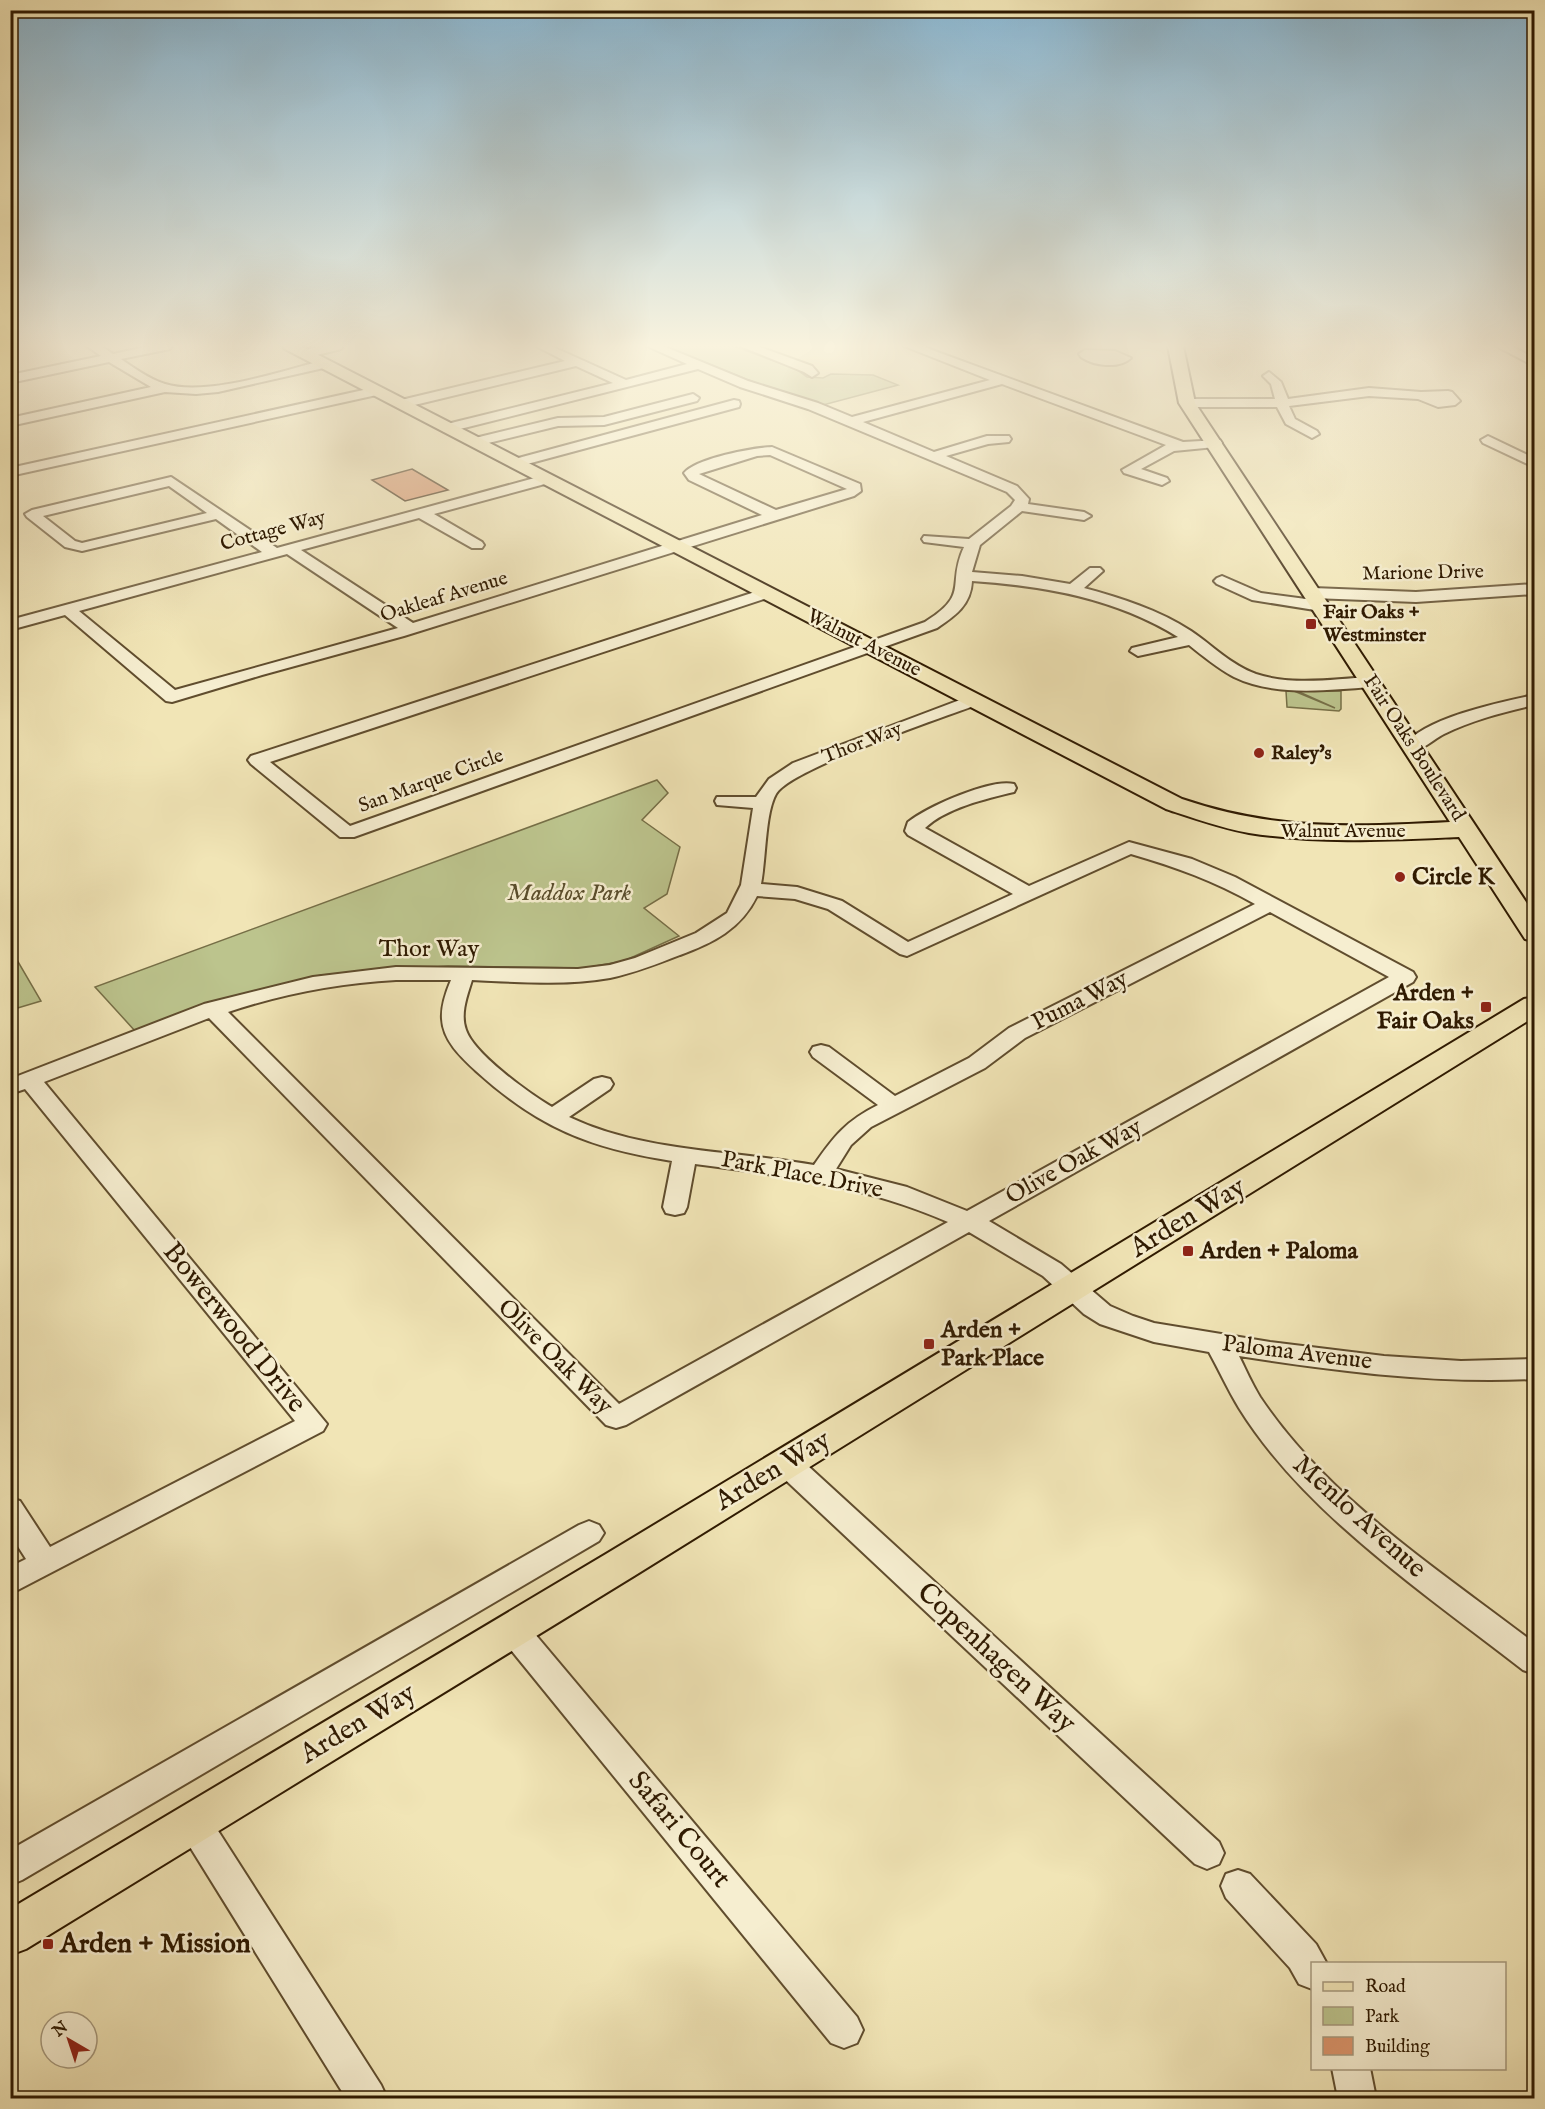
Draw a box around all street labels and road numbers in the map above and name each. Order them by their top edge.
street label: Cottage Way [218,505,329,557]
street label: Marione Drive [1362,559,1484,587]
street label: Oakleaf Avenue [377,566,511,628]
street label: Walnut Avenue [803,603,925,683]
street label: Fair Oaks Boulevard [1357,670,1471,826]
street label: Thor Way [818,716,906,770]
street label: San Marque Circle [355,743,507,819]
street label: Walnut Avenue [1280,819,1406,844]
street label: Thor Way [379,934,479,965]
street label: Puma Way [1027,964,1133,1038]
street label: Olive Oak Way [1000,1112,1148,1212]
street label: Park Place Drive [718,1144,886,1206]
street label: Arden Way [1123,1170,1252,1267]
street label: Bowerwood Drive [155,1236,314,1420]
street label: Olive Oak Way [491,1293,620,1422]
street label: Paloma Avenue [1220,1328,1374,1378]
street label: Arden Way [708,1423,837,1520]
street label: Menlo Avenue [1285,1448,1433,1586]
street label: Copenhagen Way [909,1575,1083,1741]
street label: Arden Way [293,1676,422,1773]
street label: Safari Court [620,1764,738,1896]

